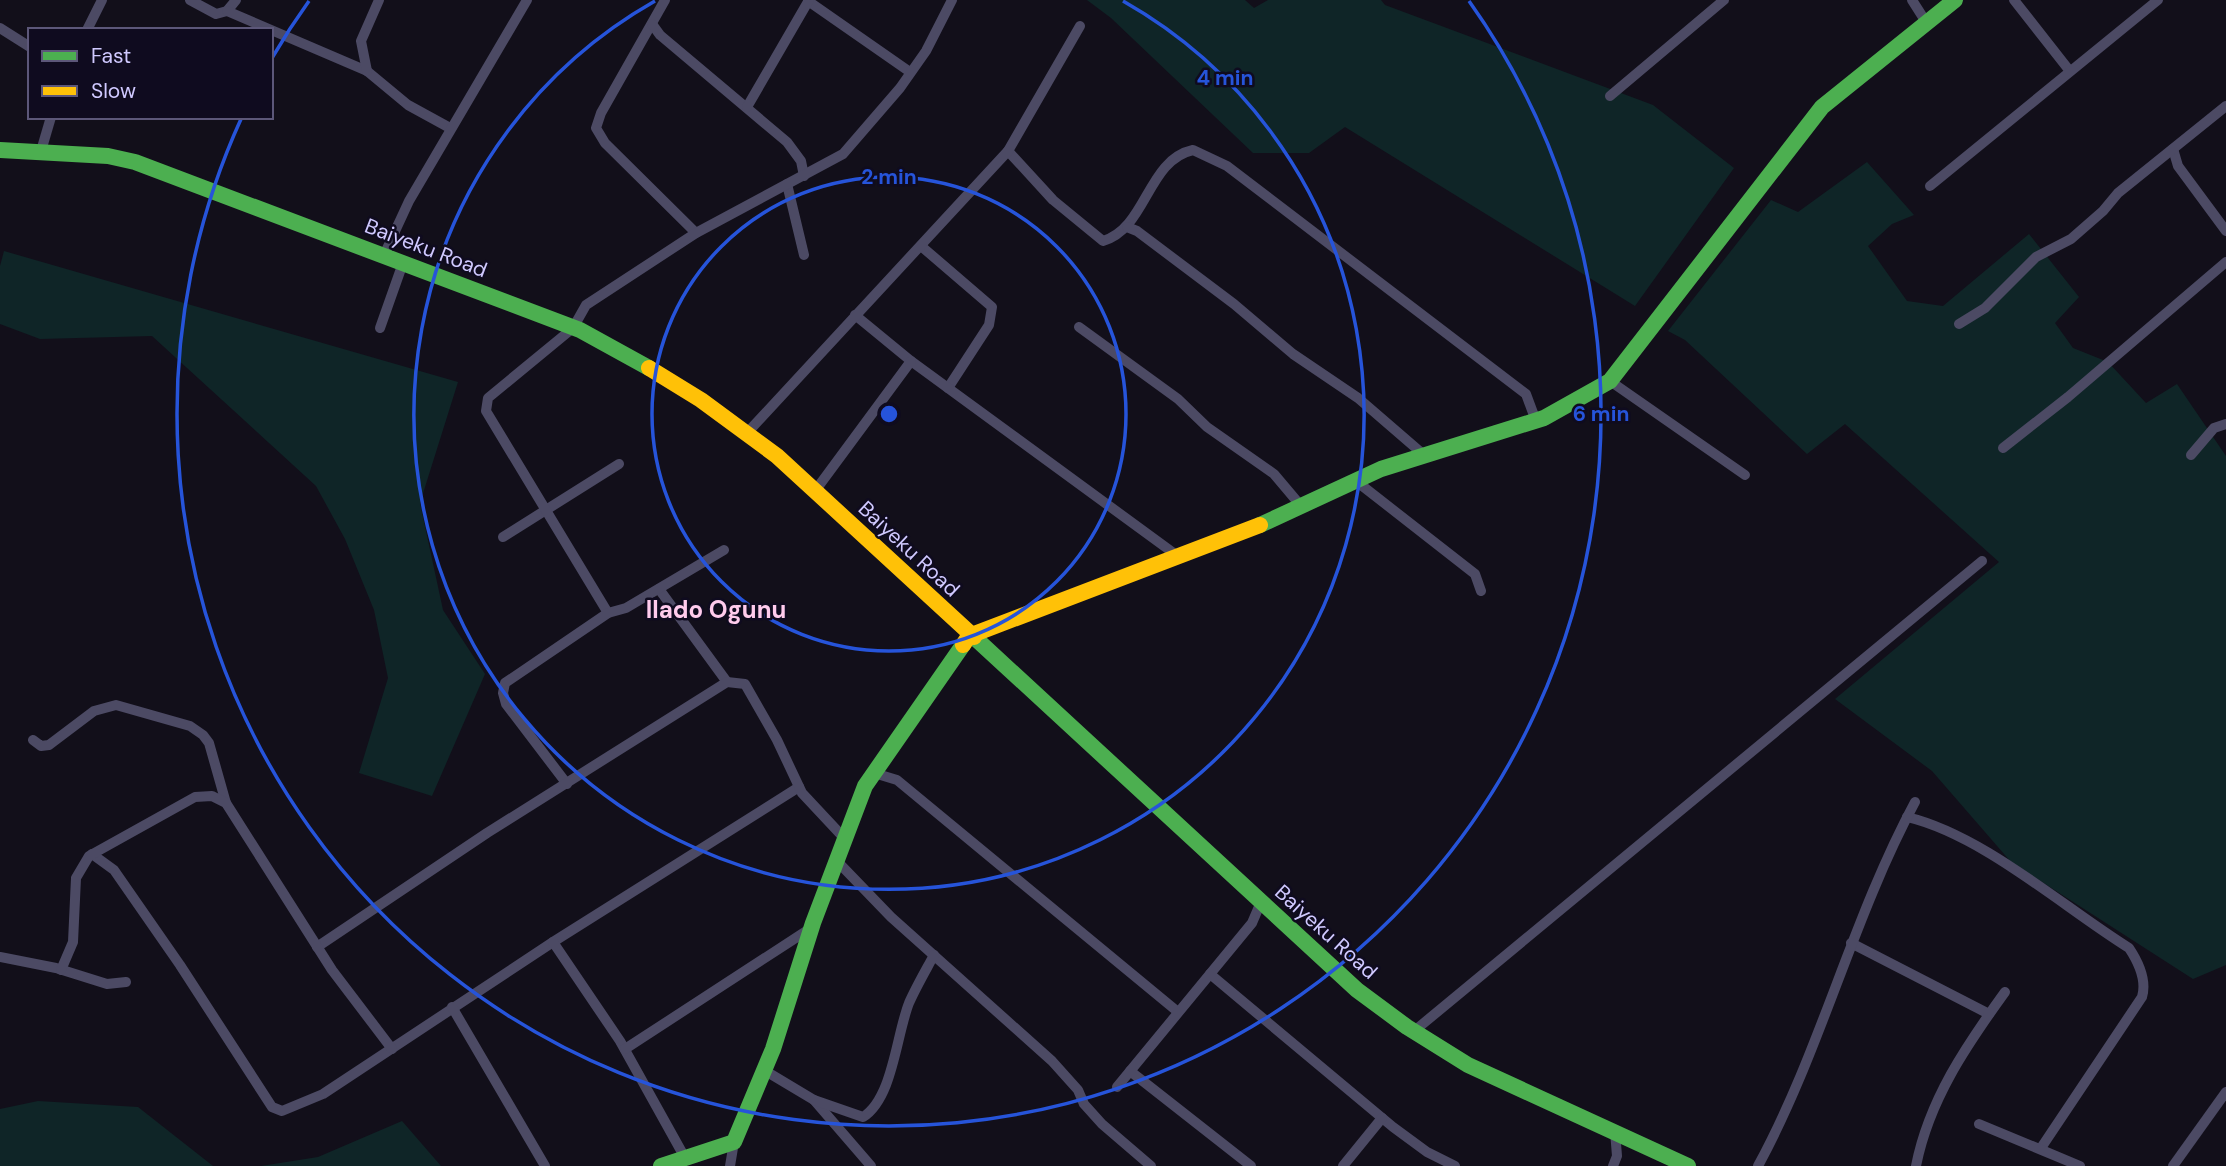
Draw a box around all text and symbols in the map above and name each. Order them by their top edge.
legend [28,28,273,119]
text: Fast [91,42,131,70]
text: 4 min [1196,64,1254,92]
text: Slow [91,77,136,105]
text: 2 min [861,163,917,191]
street label: Baiyeku Road [361,212,491,284]
text: 6 min [1573,400,1629,428]
centre of rings [877,402,901,426]
street label: Baiyeku Road [852,495,966,603]
district label: Ilado Ogunu [646,594,786,625]
street label: Baiyeku Road [1269,878,1383,986]

